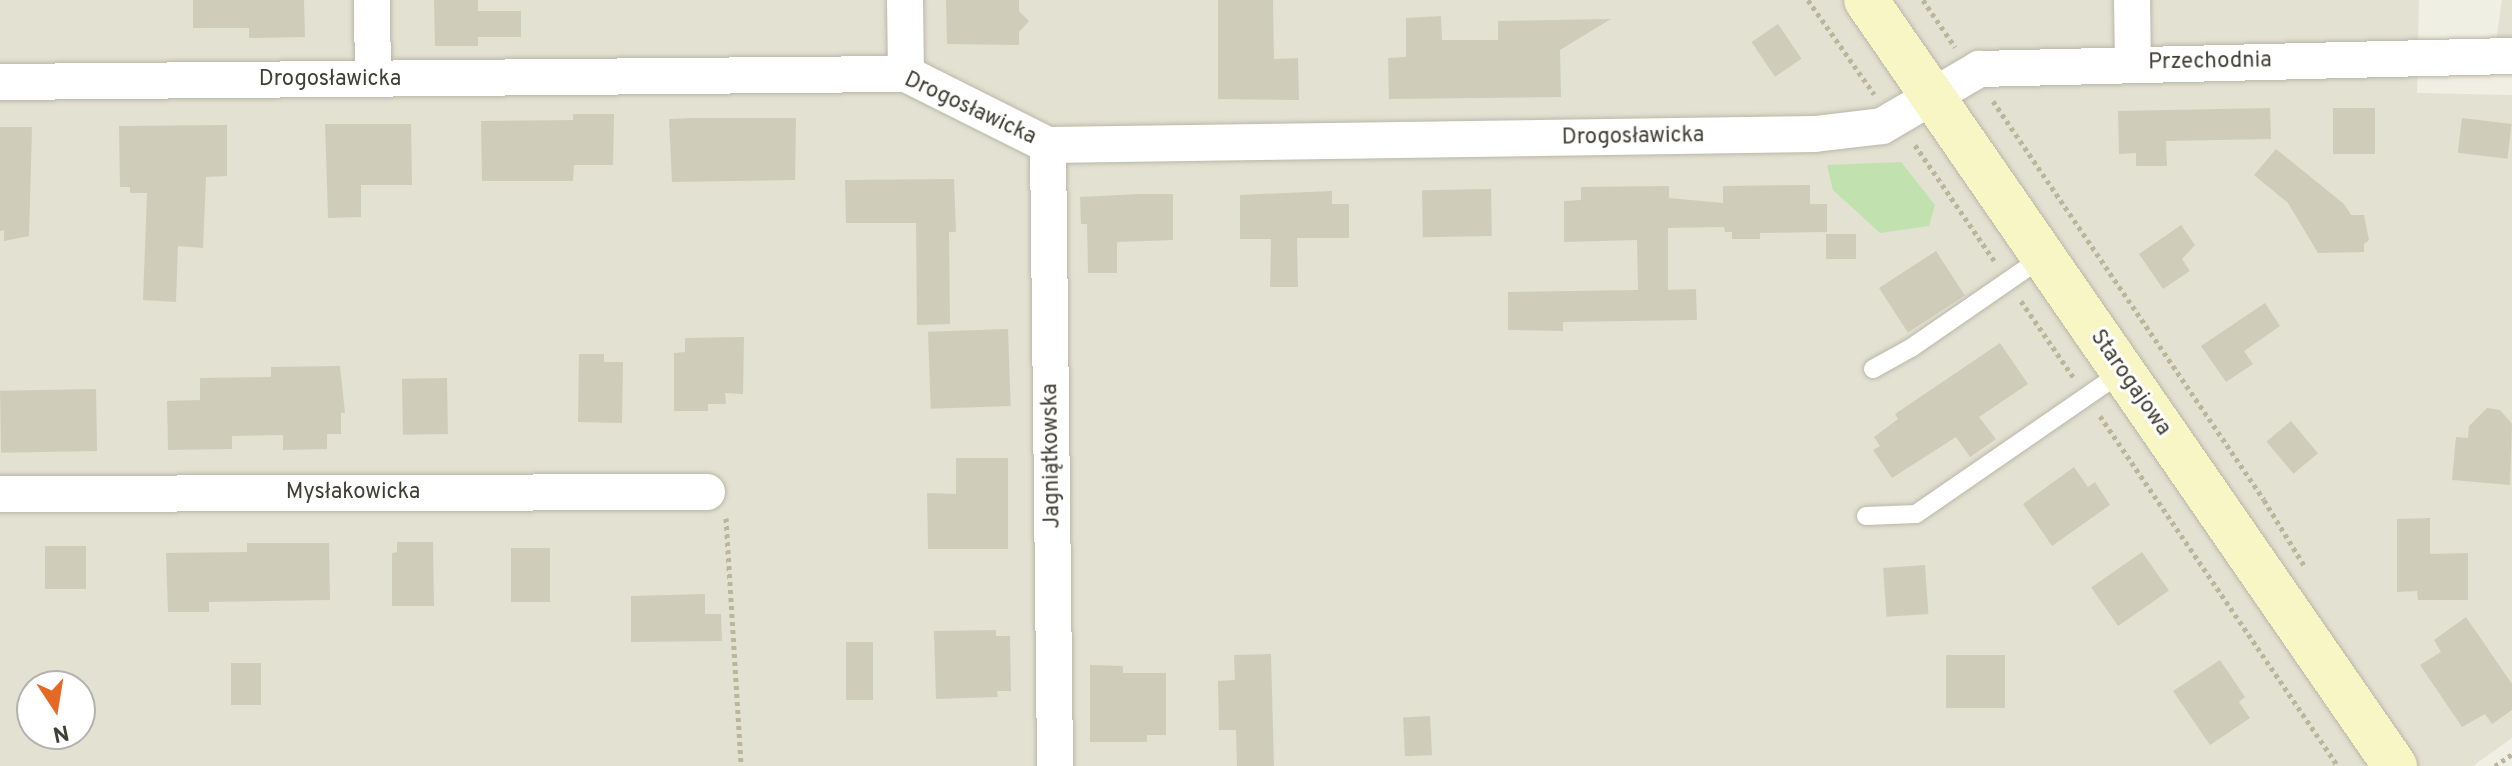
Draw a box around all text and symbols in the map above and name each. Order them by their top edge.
street label: Przechodnia [2148,48,2272,76]
street label: Drogosławicka [259,67,401,93]
street label: Drogosławicka [900,67,1040,151]
street label: Drogosławicka [1562,123,1704,151]
street label: Starogajowa [2084,325,2176,441]
street label: Jagniątkowska [1038,383,1066,529]
street label: Mysłakowicka [286,480,420,506]
north arrow [16,670,96,750]
text: N [50,717,71,747]

